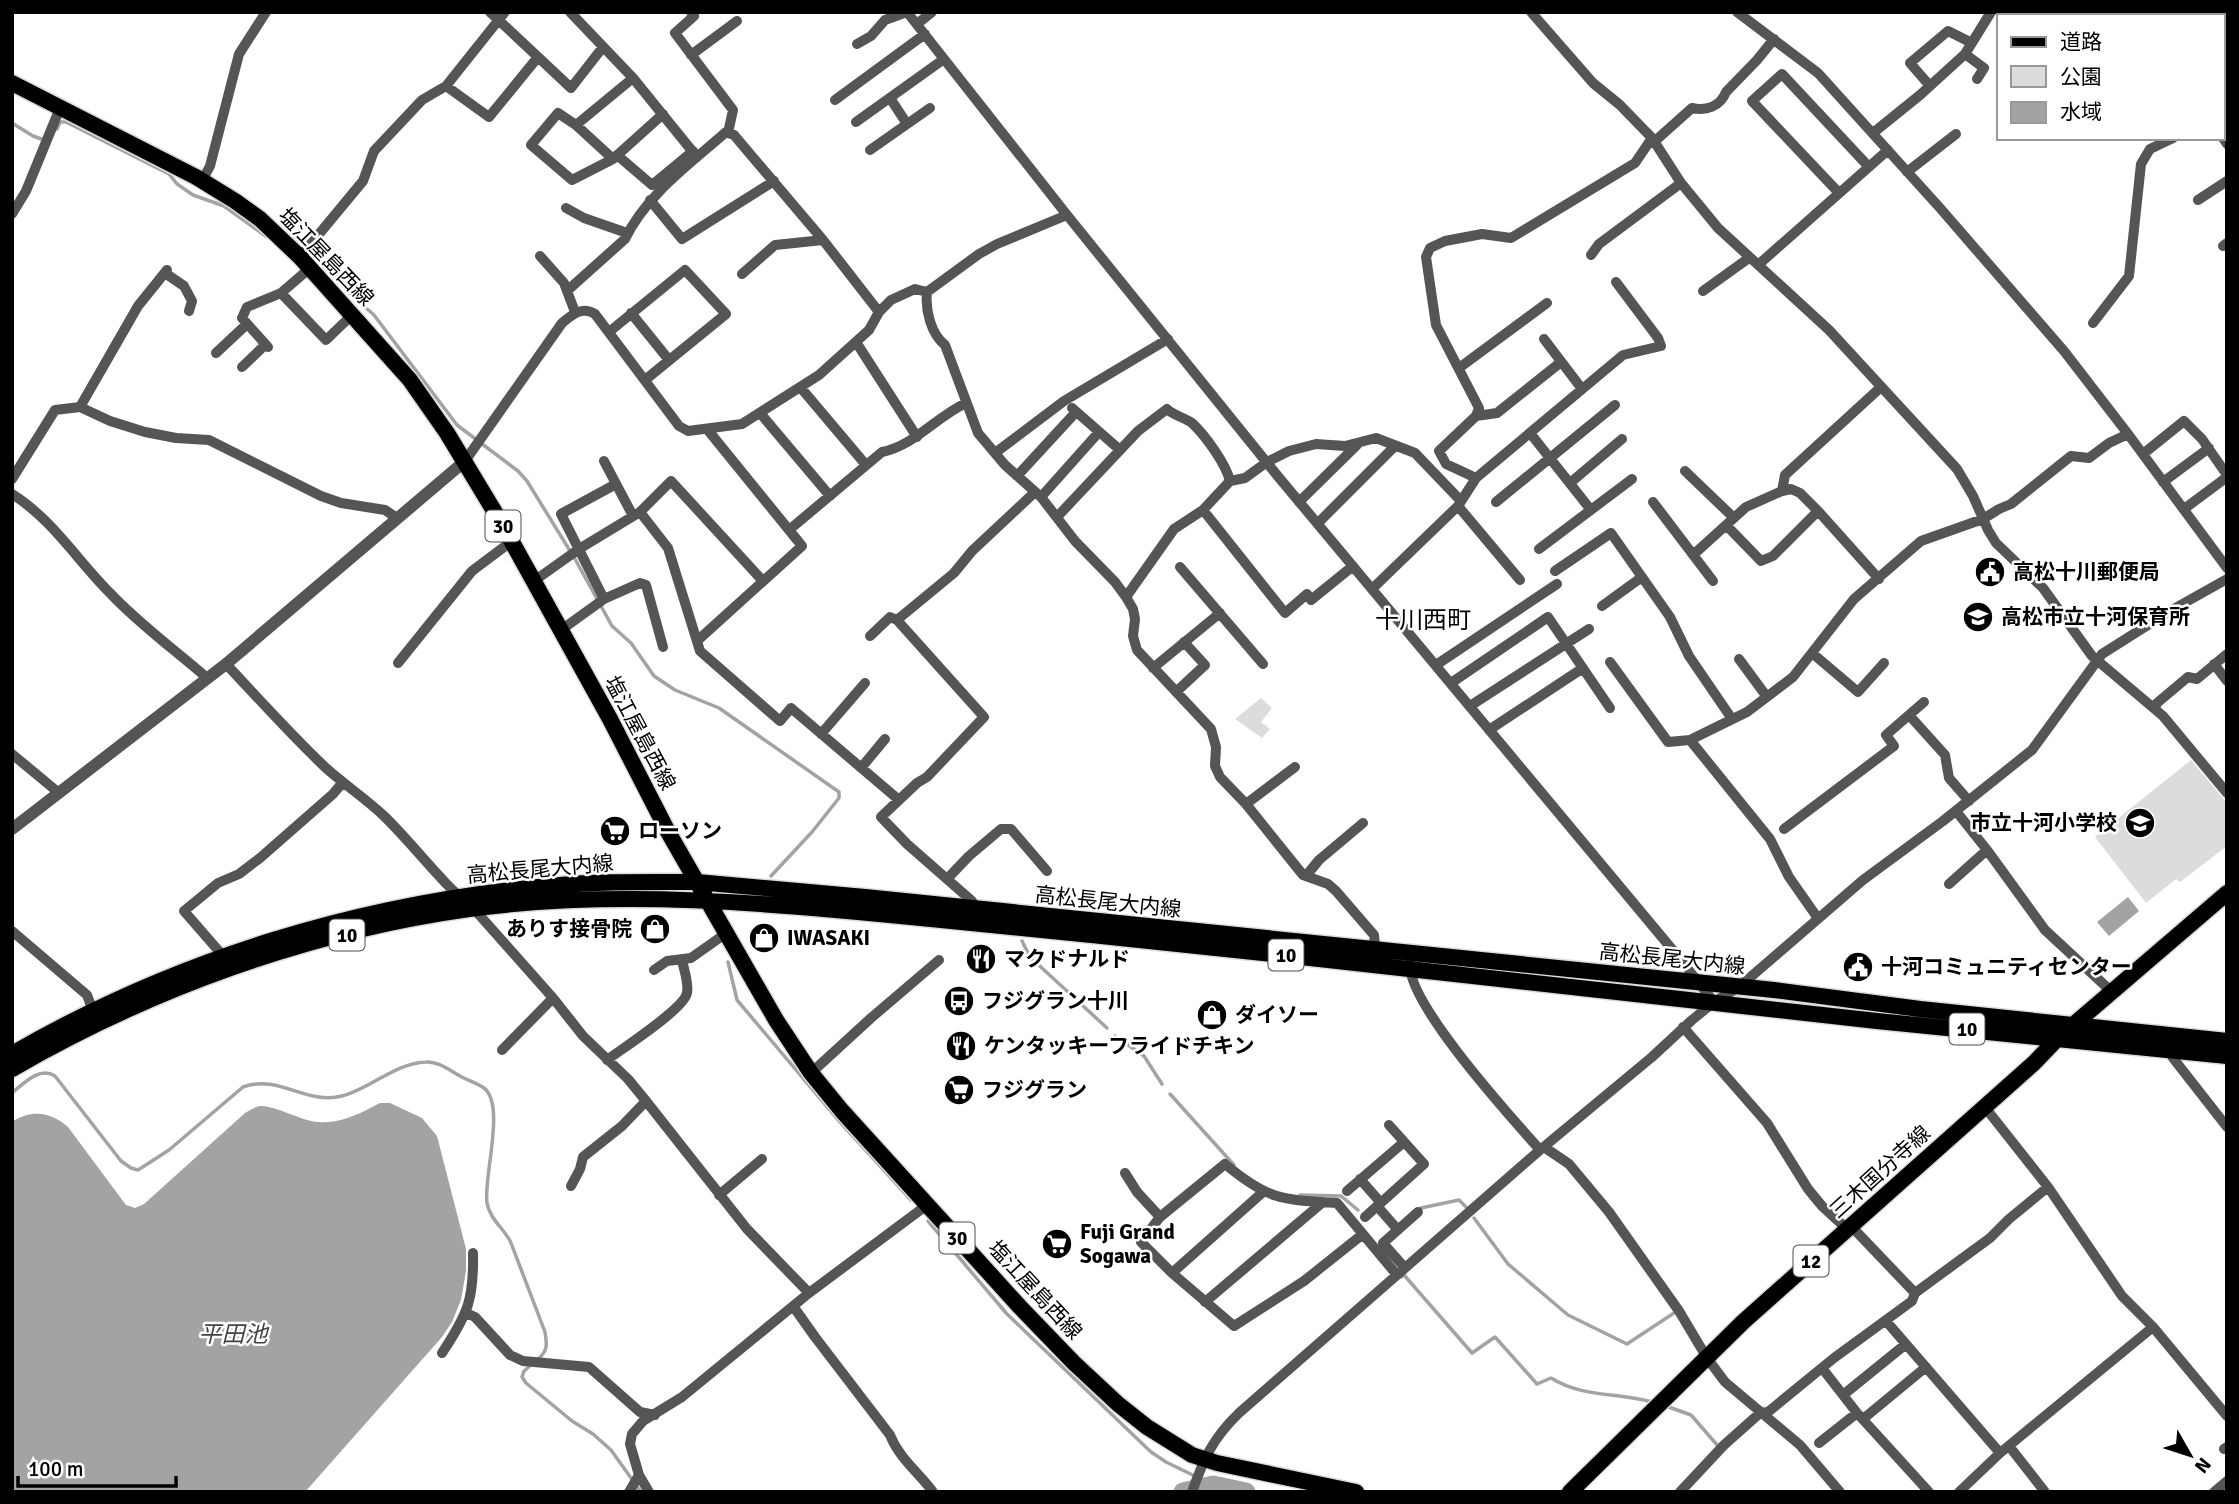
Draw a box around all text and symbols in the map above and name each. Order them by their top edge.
legend [1997,14,2225,140]
text: 道路 [2060,29,2102,55]
text: 公園 [2060,64,2102,90]
text: 水域 [2060,99,2102,125]
street label: 塩江屋島西線 [273,203,379,311]
road number: 30 [486,510,520,541]
public building icon: 高松十川郵便局 [1973,555,2007,589]
place label: 高松十川郵便局 [2013,559,2160,585]
school or university icon: 高松市立十河保育所 [1961,600,1995,634]
place label: 高松市立十河保育所 [2001,604,2190,630]
district label: 十川西町 [1375,605,1471,635]
street label: 塩江屋島西線 [599,671,681,795]
school or university icon: 市立十河小学校 [2123,806,2157,840]
place label: 市立十河小学校 [1970,810,2117,836]
supermarket icon: ローソン [598,814,632,848]
place label: ローソン [638,818,722,844]
street label: 高松長尾大内線 [466,850,614,888]
street label: 高松長尾大内線 [1034,881,1182,923]
shop icon: ありす接骨院 [638,912,672,946]
place label: ありす接骨院 [506,916,632,942]
road number: 10 [330,920,364,951]
shop icon: IWASAKI [747,921,781,955]
place label: IWASAKI [787,925,870,951]
street label: 高松長尾大内線 [1598,938,1746,980]
road number: 10 [1268,939,1304,970]
restaurant icon: マクドナルド [964,942,998,976]
place label: マクドナルド [1004,946,1130,972]
public building icon: 十河コミュニティセンター [1841,950,1875,984]
place label: 十河コミュニティセンター [1881,954,2132,980]
bus stop icon: フジグラン十川 [942,984,976,1018]
place label: フジグラン十川 [982,988,1129,1014]
shop icon: ダイソー [1195,998,1229,1032]
place label: ダイソー [1235,1002,1319,1028]
road number: 10 [1950,1014,1984,1044]
restaurant icon: ケンタッキーフライドチキン [944,1029,978,1063]
place label: ケンタッキーフライドチキン [984,1033,1254,1059]
supermarket icon: フジグラン [942,1073,976,1107]
place label: フジグラン [982,1077,1087,1103]
street label: 三木国分寺線 [1824,1120,1936,1224]
place label: Fuji Grand Sogawa [1080,1219,1175,1269]
road number: 30 [940,1222,974,1254]
supermarket icon: Fuji Grand Sogawa [1040,1227,1074,1261]
street label: 塩江屋島西線 [983,1235,1087,1345]
road number: 12 [1794,1246,1828,1276]
water label: 平田池 [199,1320,270,1349]
north arrow [2155,1420,2225,1490]
scale bar [18,1444,175,1488]
text: N [2189,1452,2216,1478]
text: 100 m [28,1456,83,1482]

